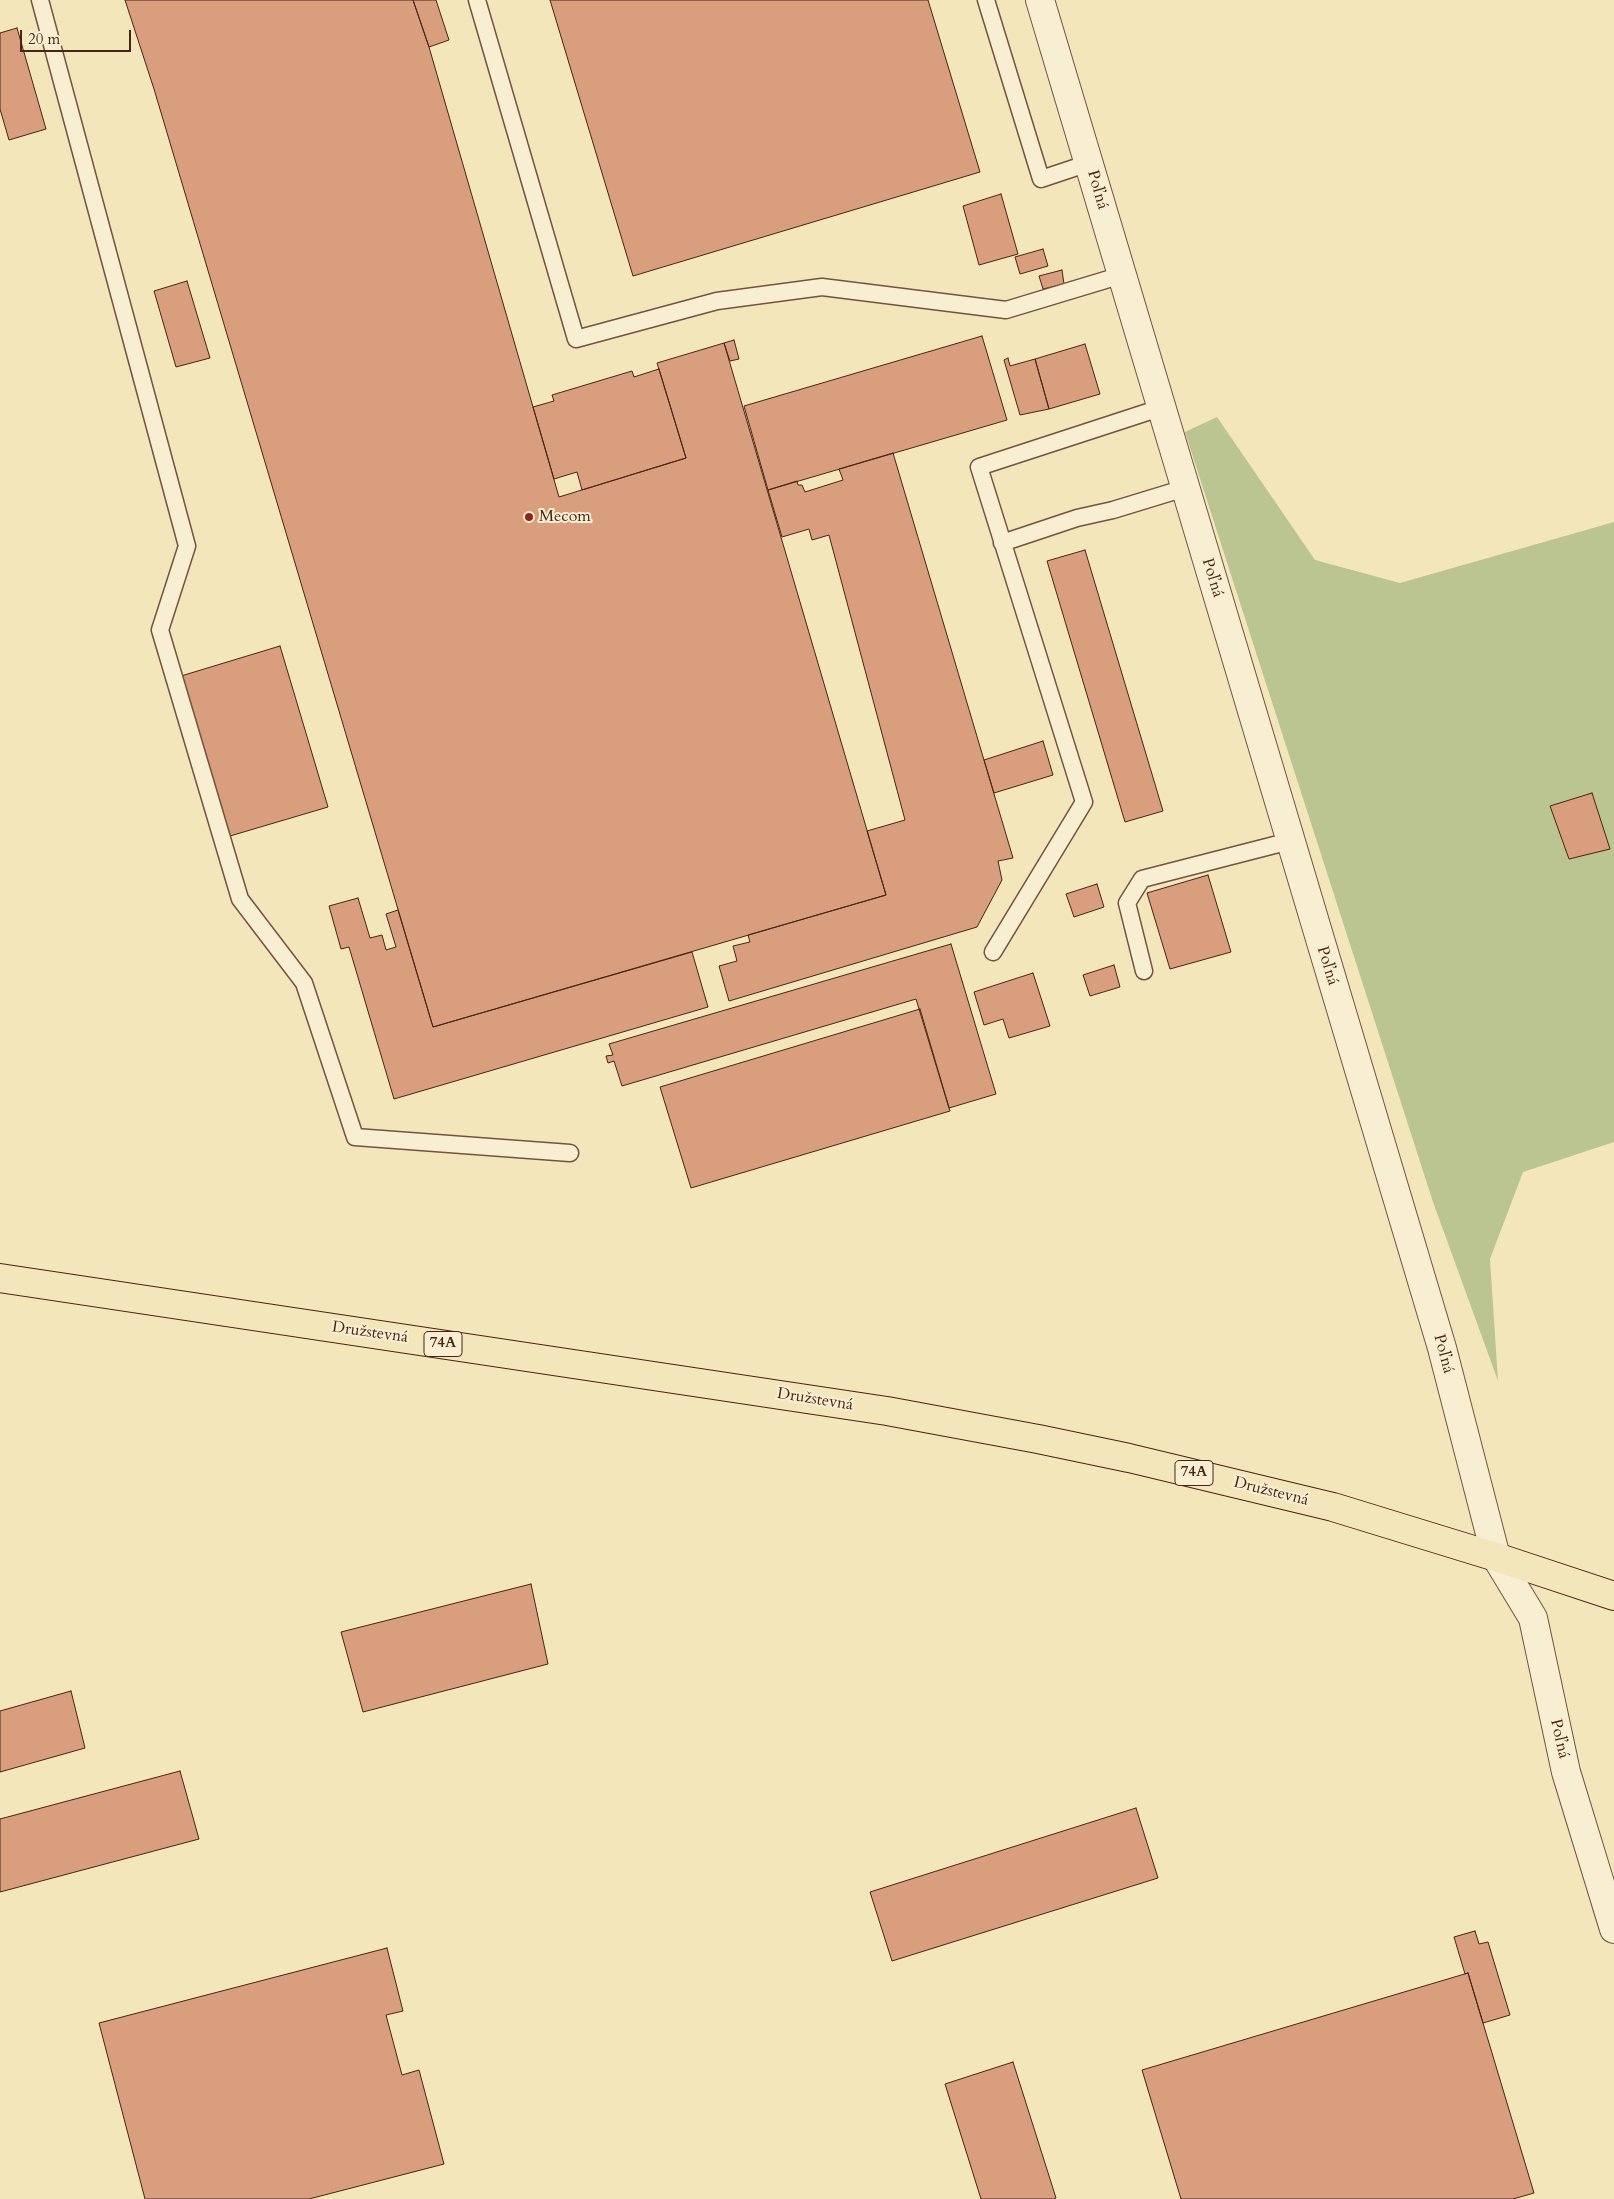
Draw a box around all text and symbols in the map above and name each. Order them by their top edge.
scale bar [22,20,134,52]
text: 20 m [28,29,60,49]
street label: Poľná [1082,168,1112,212]
place label: Mecom [539,507,591,527]
marker: Mecom [523,511,535,523]
street label: Poľná [1197,556,1227,600]
street label: Poľná [1312,944,1342,988]
street label: Družstevná [331,1318,409,1348]
road number: 74A [424,1332,462,1356]
street label: Poľná [1429,1332,1457,1376]
street label: Družstevná [776,1385,854,1415]
road number: 74A [1175,1460,1213,1486]
street label: Družstevná [1232,1473,1310,1511]
street label: Poľná [1545,1717,1573,1761]

